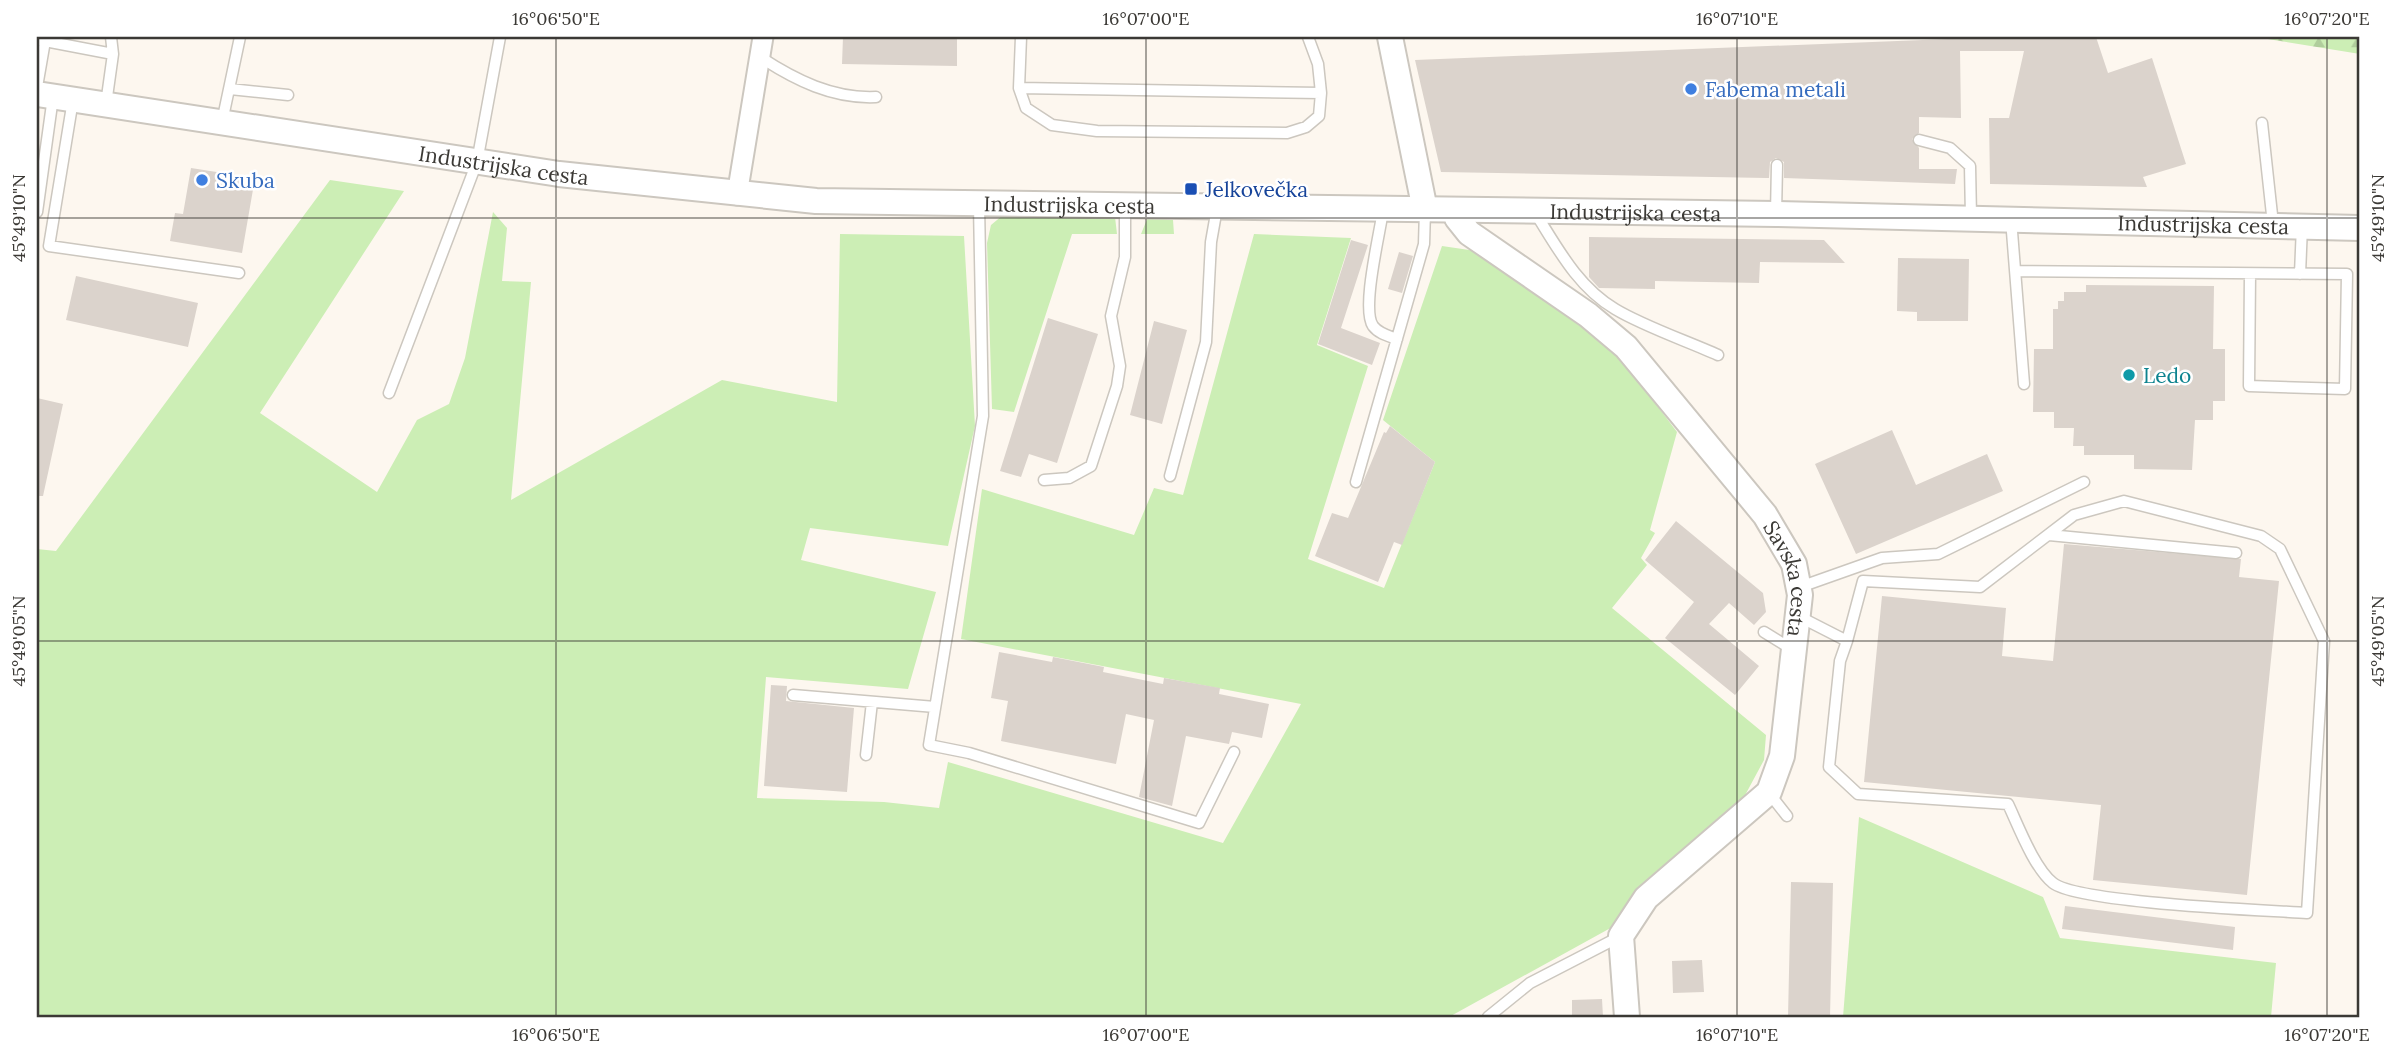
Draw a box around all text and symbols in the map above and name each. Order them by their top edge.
text: 16°06'50"E [512,7,600,30]
text: 16°07'00"E [1103,7,1189,30]
text: 16°07'10"E [1696,7,1778,30]
text: 16°07'20"E [2284,7,2370,30]
place label: Fabema metali [1705,76,1846,103]
marker: Fabema metali [1683,81,1699,97]
street label: Industrijska cesta [417,139,590,191]
place label: Skuba [216,167,275,194]
marker: Skuba [194,172,210,188]
text: 45°49'10"N [7,174,30,262]
text: 45°49'10"N [2366,174,2389,262]
place label: Jelkovečka [1204,176,1308,203]
marker: Jelkovečka [1183,181,1199,197]
street label: Industrijska cesta [983,190,1156,219]
street label: Industrijska cesta [1549,197,1722,227]
street label: Industrijska cesta [2117,209,2290,240]
place label: Ledo [2143,362,2191,389]
marker: Ledo [2121,367,2137,383]
street label: Savska cesta [1758,516,1814,638]
text: 45°49'05"N [7,595,30,687]
text: 45°49'05"N [2366,595,2389,687]
text: 16°06'50"E [512,1023,600,1046]
text: 16°07'00"E [1103,1023,1189,1046]
text: 16°07'10"E [1696,1023,1778,1046]
text: 16°07'20"E [2284,1023,2370,1046]

